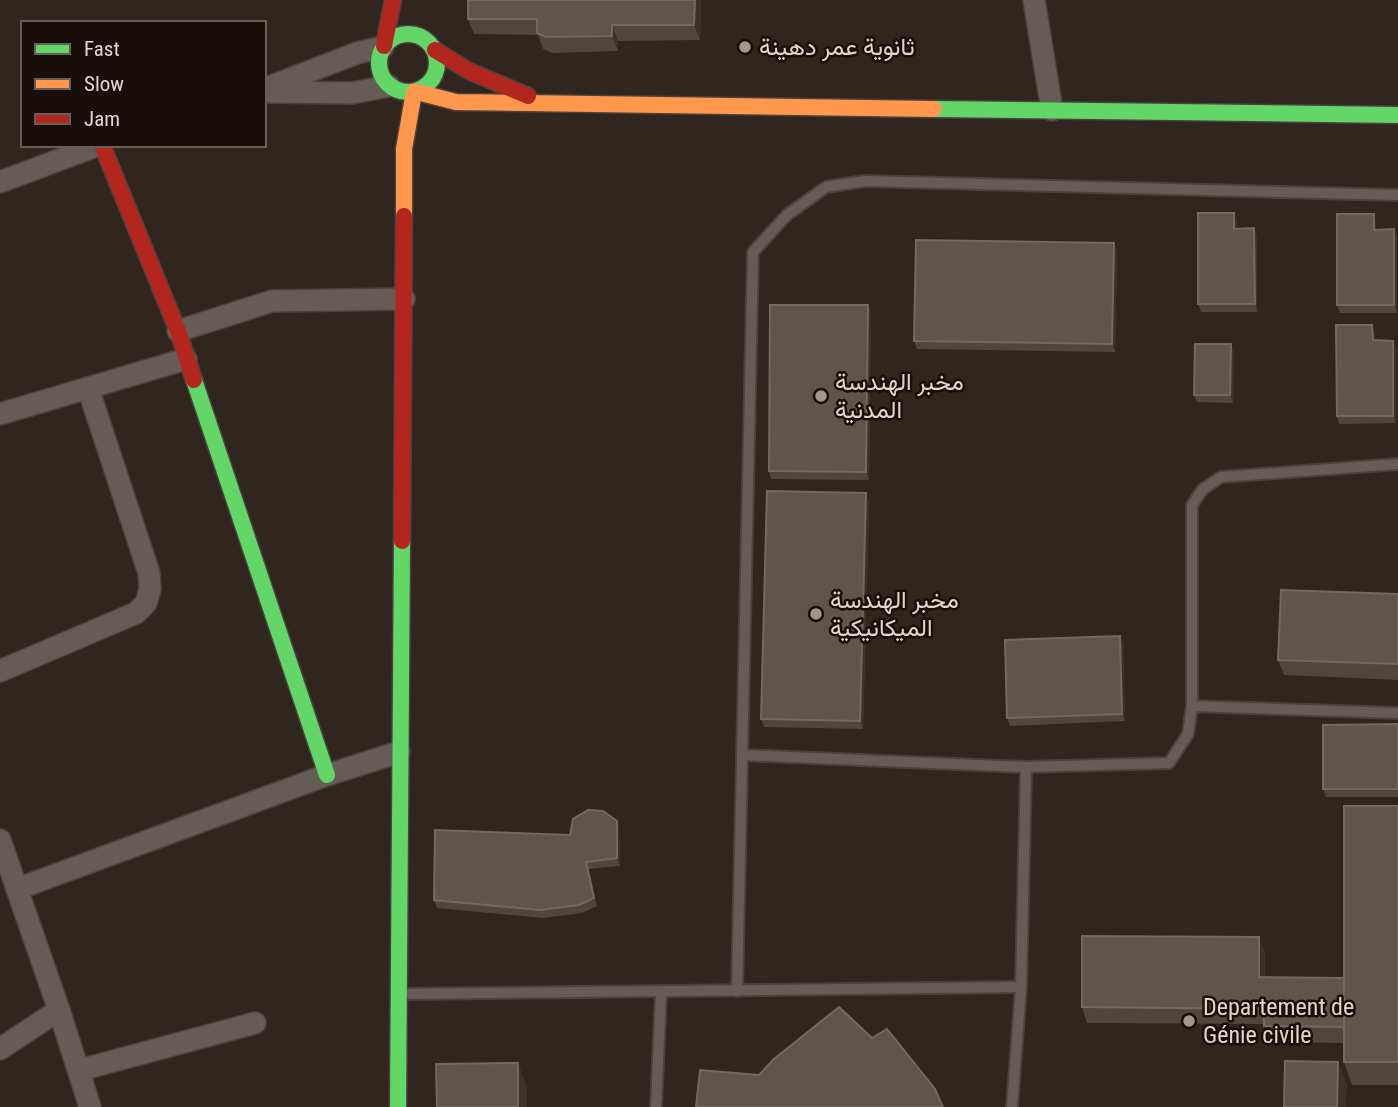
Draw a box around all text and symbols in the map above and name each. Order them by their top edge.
legend [21,21,266,147]
place label: ثانوية عمر دهينة [759,33,915,62]
text: Fast [84,37,120,61]
marker: ثانوية عمر دهينة [737,39,753,55]
text: Slow [84,72,124,96]
text: Jam [84,107,120,131]
place label: مخبر الهندسة المدنية [835,368,964,424]
marker: مخبر الهندسة المدنية [813,388,829,404]
place label: مخبر الهندسة الميكانيكية [830,586,959,642]
marker: مخبر الهندسة الميكانيكية [808,606,824,622]
place label: Departement de Génie civile [1203,993,1354,1049]
marker: Departement de Génie civile [1181,1013,1197,1029]

